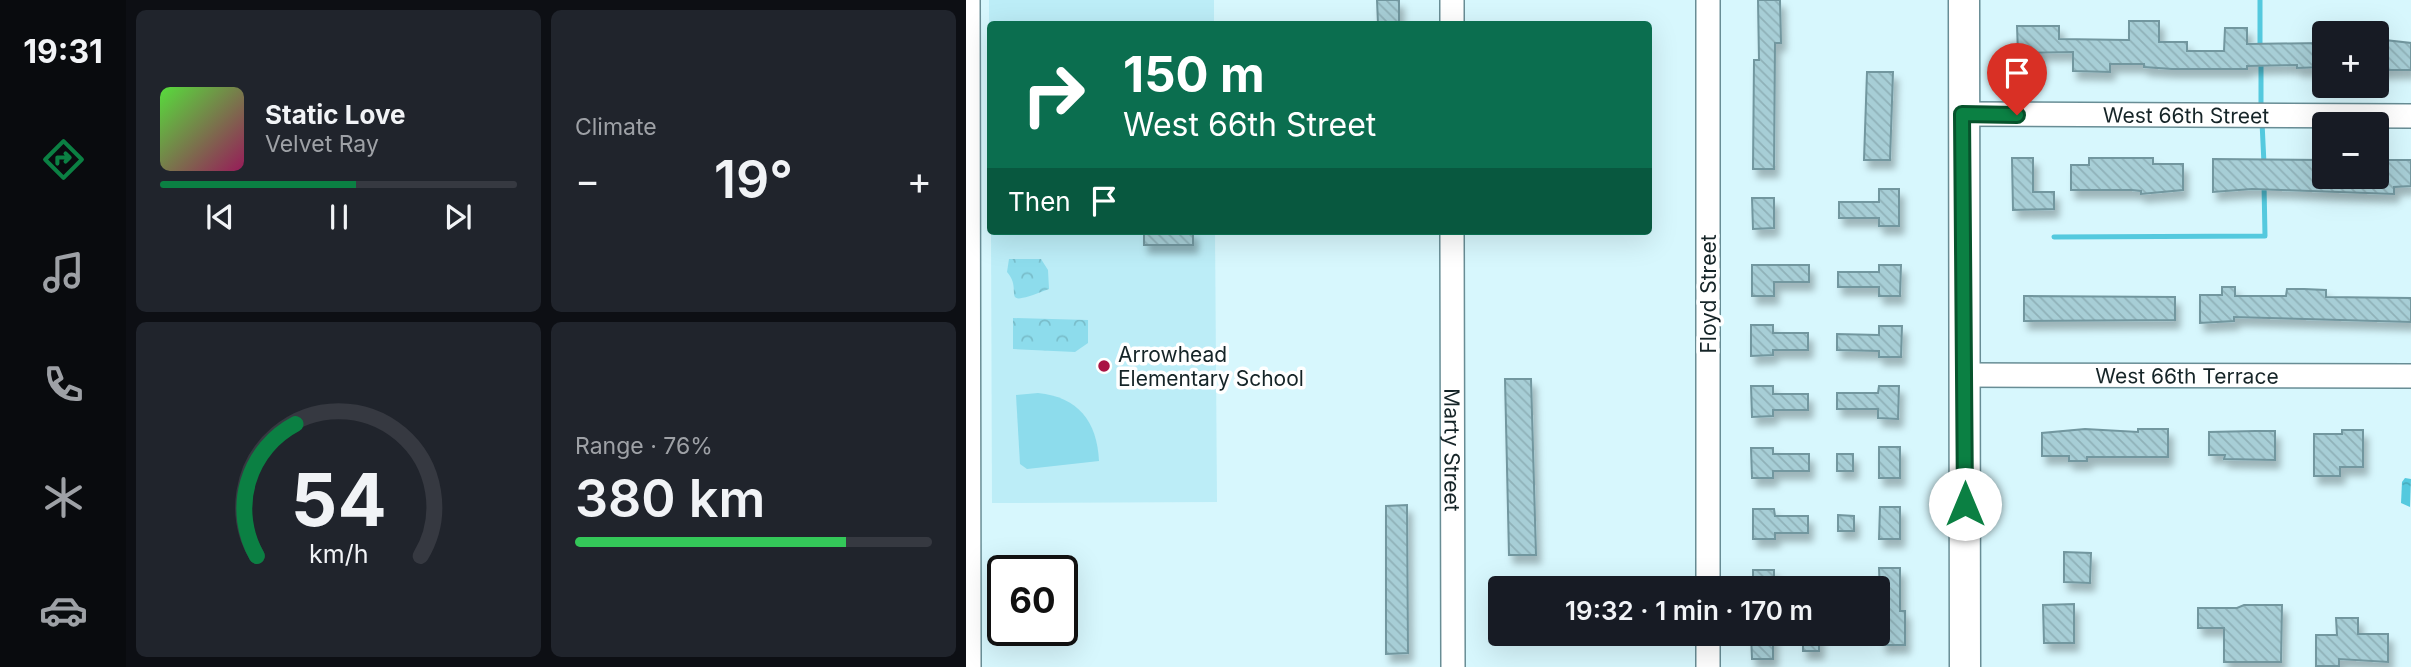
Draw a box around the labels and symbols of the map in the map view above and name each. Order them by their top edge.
pin [1987,43,2047,115]
street label: West 66th Street [2103,102,2269,128]
street label: Floyd Street [1696,234,1721,354]
place label: Arrowhead Elementary School [1118,342,1304,391]
marker: Arrowhead Elementary School [1096,358,1112,374]
street label: West 66th Terrace [2095,363,2279,388]
street label: Marty Street [1440,388,1465,512]
position arrow [1928,467,2002,541]
speed limit sign: 60 [987,555,1078,646]

